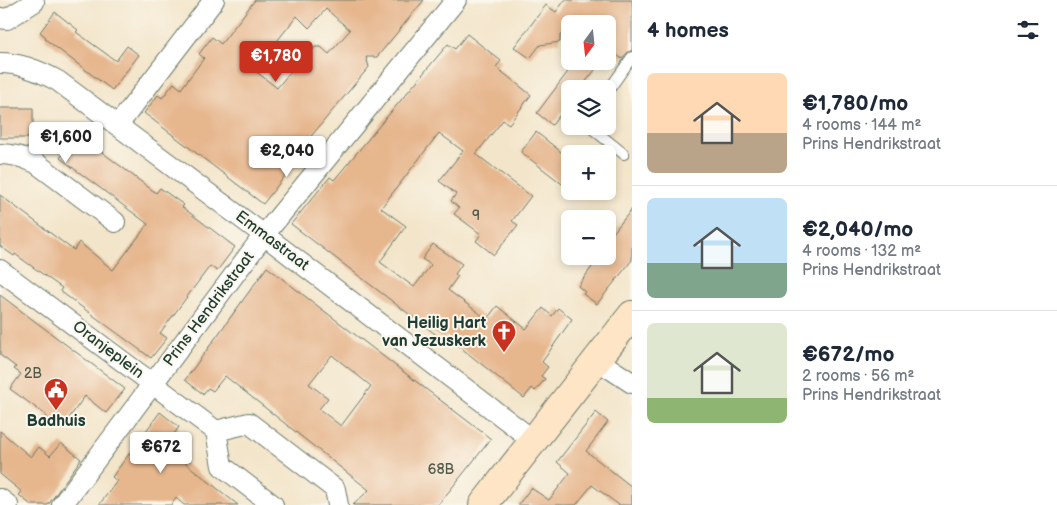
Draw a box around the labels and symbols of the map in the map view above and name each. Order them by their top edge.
north arrow [561,15,616,70]
pin: €1,780 [235,41,317,83]
pin: €1,600 [25,121,107,164]
pin: €2,040 [246,136,328,178]
street label: Emmastraat [231,207,313,275]
house number: 9 [472,207,480,224]
street label: Prins Hendrikstraat [160,248,258,370]
place label: Heilig Hart van Jezuskerk [381,314,487,351]
street label: Oranjeplein [69,317,147,383]
church icon: Heilig Hart van Jezuskerk [491,319,517,353]
house number: 2B [24,365,42,382]
public building icon: Badhuis [43,377,69,411]
place label: Badhuis [26,412,86,431]
pin: €672 [131,432,191,474]
house number: 68B [428,461,455,478]

